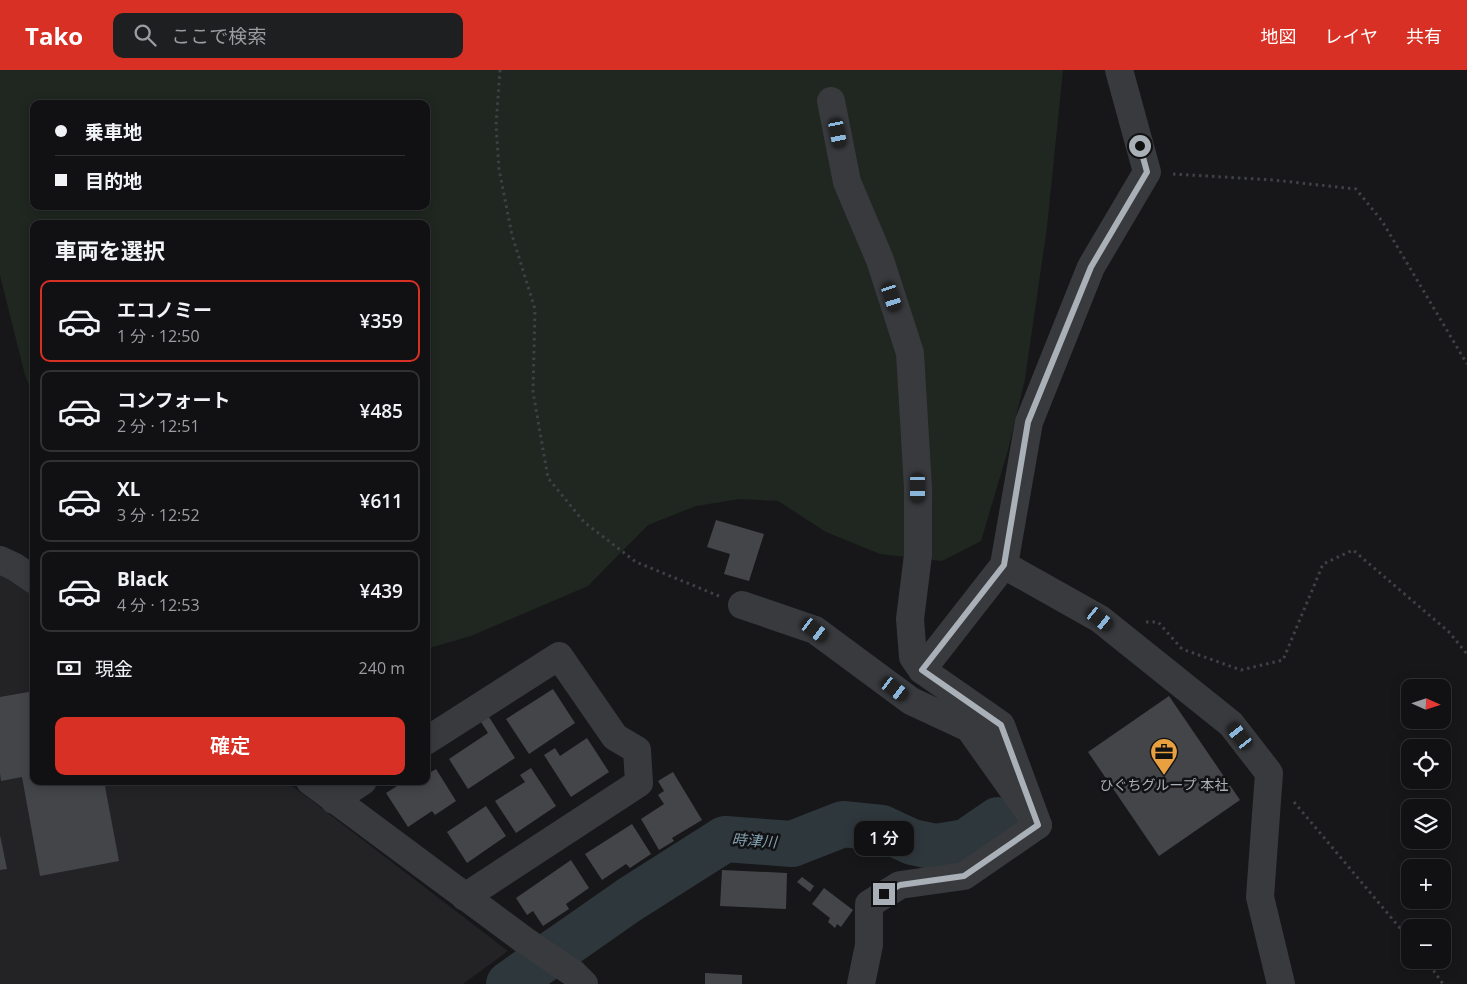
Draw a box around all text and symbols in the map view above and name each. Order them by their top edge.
search box [113,13,463,58]
text: Tako [25,19,83,52]
icon: search [131,21,159,49]
text: ここで検索 [171,23,266,49]
text: 地図 [1261,24,1297,48]
text: レイヤ [1325,24,1378,48]
text: 共有 [1406,24,1442,48]
car [827,117,848,149]
text: 乗車地 [85,119,142,145]
route start [1129,135,1151,157]
text: 目的地 [85,168,142,194]
text: 車両を選択 [55,235,165,265]
car [880,280,903,314]
text: エコノミー [117,297,212,323]
icon: car [57,299,102,344]
text: ¥359 [360,308,403,334]
text: 1 分 · 12:50 [117,325,200,347]
text: コンフォート [117,387,230,413]
icon: car [57,389,102,434]
text: ¥485 [360,398,403,424]
text: 2 分 · 12:51 [117,415,200,437]
car [910,473,925,503]
text: XL [117,476,140,502]
icon: car [57,479,102,524]
text: ¥611 [360,488,403,514]
text: 3 分 · 12:52 [117,504,200,526]
text: Black [117,566,169,592]
icon: car [57,569,102,614]
text: ¥439 [360,578,403,604]
text: 4 分 · 12:53 [117,594,200,616]
car [1083,604,1116,634]
car [798,615,831,645]
icon: cash [55,654,83,682]
text: 現金 [95,656,133,682]
text: 240 m [359,657,405,679]
car [878,674,911,704]
north arrow [1401,679,1451,729]
map controls [1401,679,1451,969]
button: 確定 [55,717,405,775]
car [1224,720,1255,752]
office icon: ひぐちグループ 本社 [1149,737,1179,776]
button: locate [1401,739,1451,789]
place label: ひぐちグループ 本社 [1100,775,1228,794]
button: layers [1401,799,1451,849]
callout: 1 分 [854,822,914,856]
text: 1 分 [869,827,899,849]
water label: 時津川 [731,828,779,852]
button: + [1401,859,1451,909]
route end [873,883,895,905]
button: − [1401,919,1451,969]

